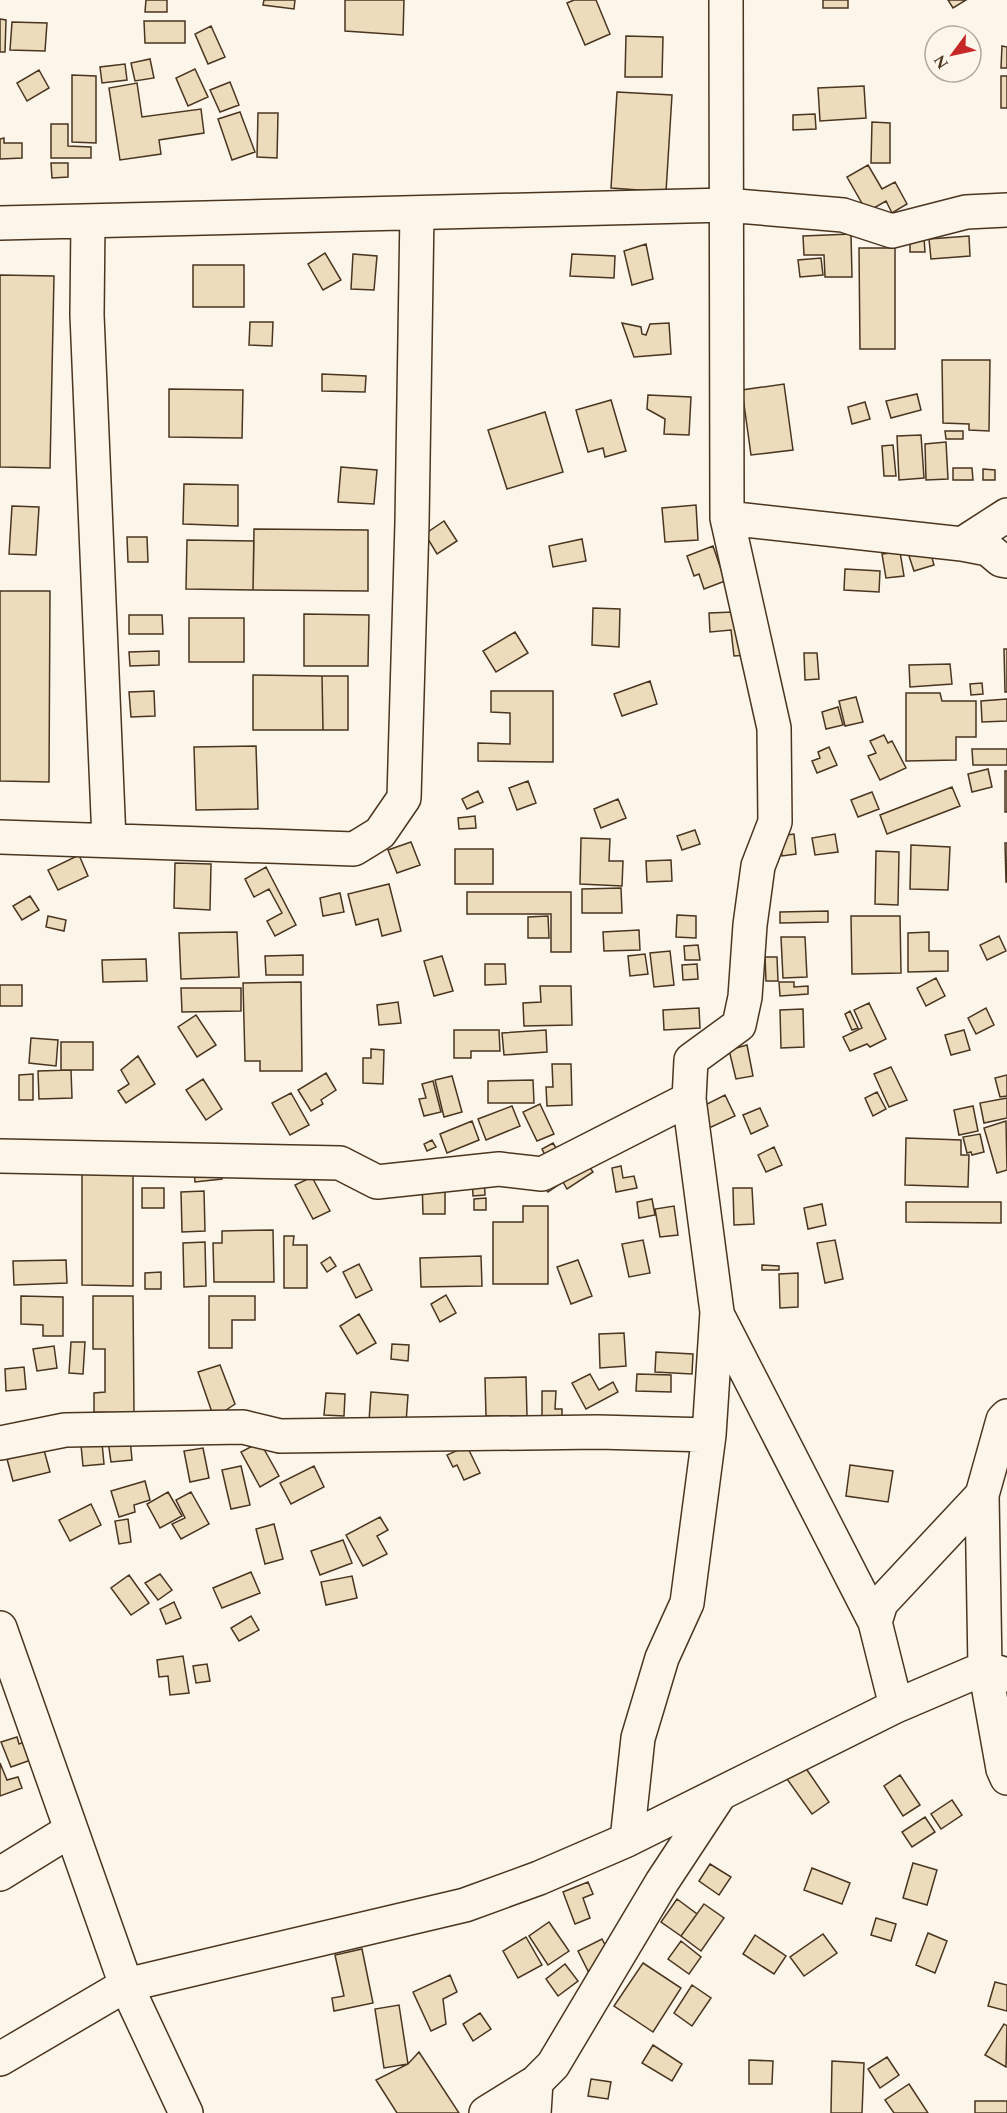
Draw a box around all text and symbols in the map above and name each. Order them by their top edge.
north arrow [923,24,983,84]
text: N [928,50,955,74]

